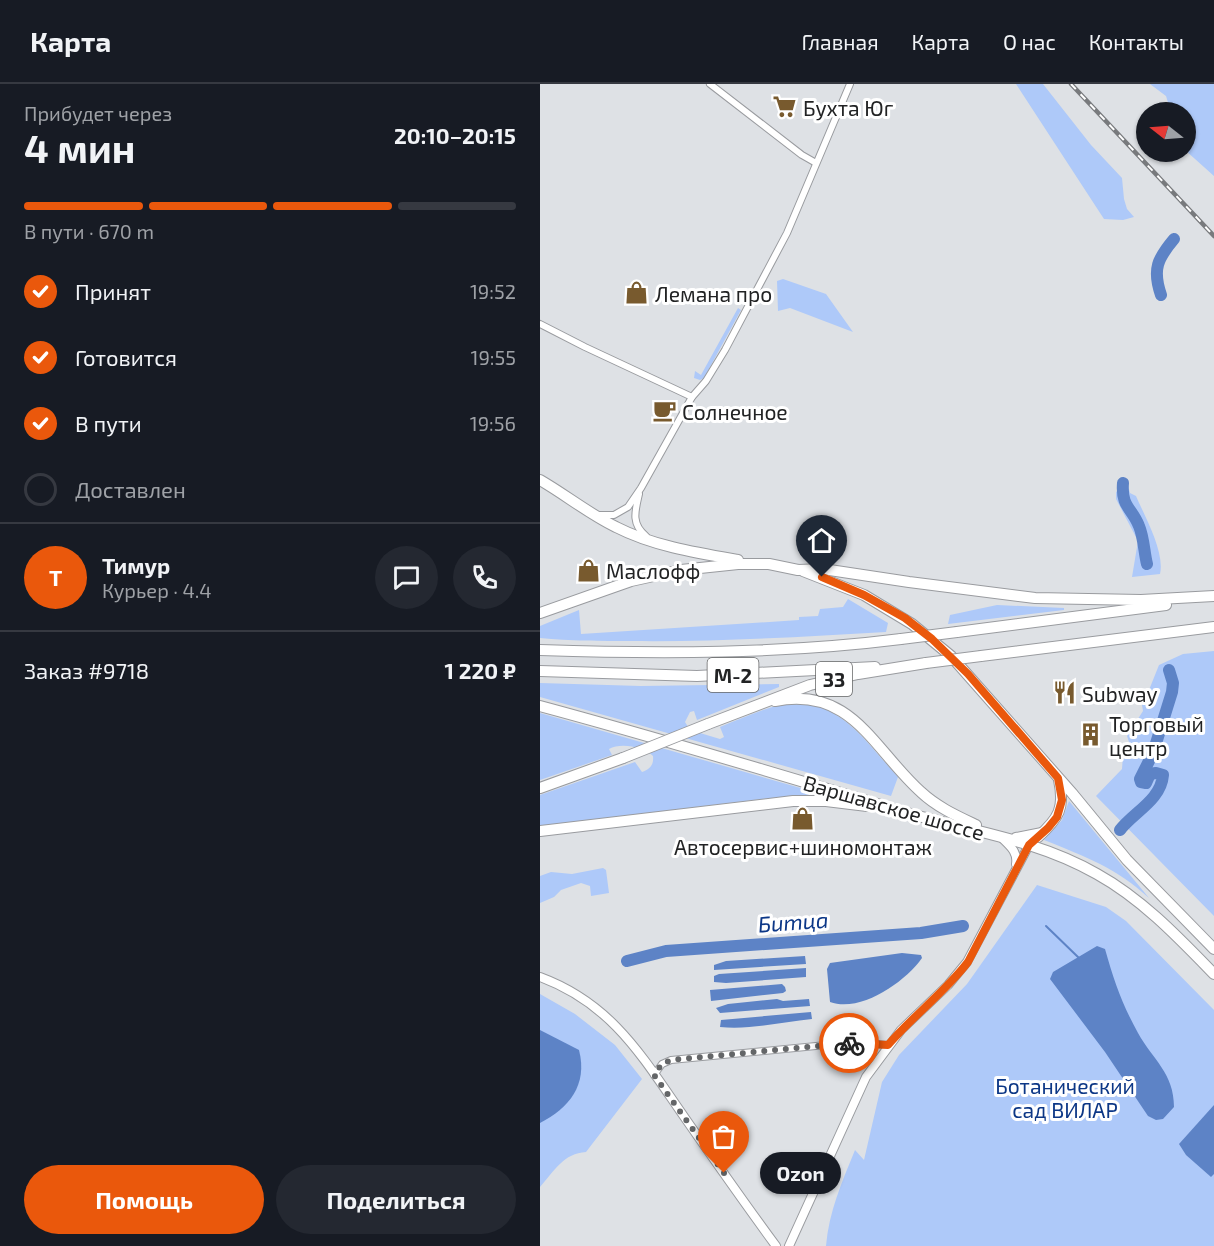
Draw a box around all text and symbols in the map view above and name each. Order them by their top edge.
text: Карта [30,24,111,58]
text: Главная [802,29,879,54]
text: Карта [912,29,970,54]
text: О нас [1003,29,1056,54]
text: Контакты [1089,29,1184,54]
supermarket icon: Бухта Юг [772,94,798,120]
place label: Бухта Юг [803,95,894,121]
text: Прибудет через [24,101,172,125]
north arrow [1136,102,1196,162]
map controls [1136,102,1196,162]
text: 20:10–20:15 [394,122,516,148]
text: 4 мин [24,124,135,171]
text: В пути · 670 m [24,219,154,243]
icon: check [24,275,57,308]
text: Принят [75,278,151,304]
text: 19:52 [470,279,516,303]
shop icon: Лемана про [624,280,650,306]
place label: Лемана про [655,281,772,306]
icon: check [24,341,57,374]
text: Готовится [75,344,177,370]
text: 19:55 [470,345,516,369]
cafe icon: Солнечное [651,398,677,424]
place label: Солнечное [682,399,788,424]
icon: check [24,407,57,440]
text: В пути [75,410,142,436]
text: 19:56 [470,411,516,435]
text: Доставлен [75,476,186,502]
pin [796,515,847,577]
icon: home [805,524,838,557]
button: chat [375,546,438,609]
button: phone [453,546,516,609]
text: Тимур [102,552,170,578]
shop icon: Маслофф [575,557,601,583]
place label: Маслофф [606,558,700,583]
text: Т [49,564,62,590]
text: Курьер · 4.4 [102,578,211,602]
text: Заказ #9718 [24,657,149,683]
text: 1 220 ₽ [445,657,516,683]
road number: М-2 [708,658,758,692]
road number: 33 [816,662,852,696]
restaurant icon: Subway [1051,680,1077,706]
place label: Subway [1082,681,1158,706]
place label: Торговый центр [1109,711,1204,760]
building icon: Торговый центр [1078,722,1104,748]
street label: Варшавское шоссе [801,769,987,845]
shop icon: Автосервис+шиномонтаж [790,805,816,831]
place label: Автосервис+шиномонтаж [674,834,932,859]
water label: Битца [757,906,829,936]
courier [819,1013,879,1073]
icon: bike [833,1027,866,1060]
park label: Ботанический сад ВИЛАР [995,1073,1135,1122]
pin [698,1111,749,1173]
icon: bag [707,1120,740,1153]
callout: Ozon [760,1152,841,1194]
text: Ozon [776,1161,825,1185]
button: Помощь [24,1165,264,1234]
button: Поделиться [276,1165,516,1234]

